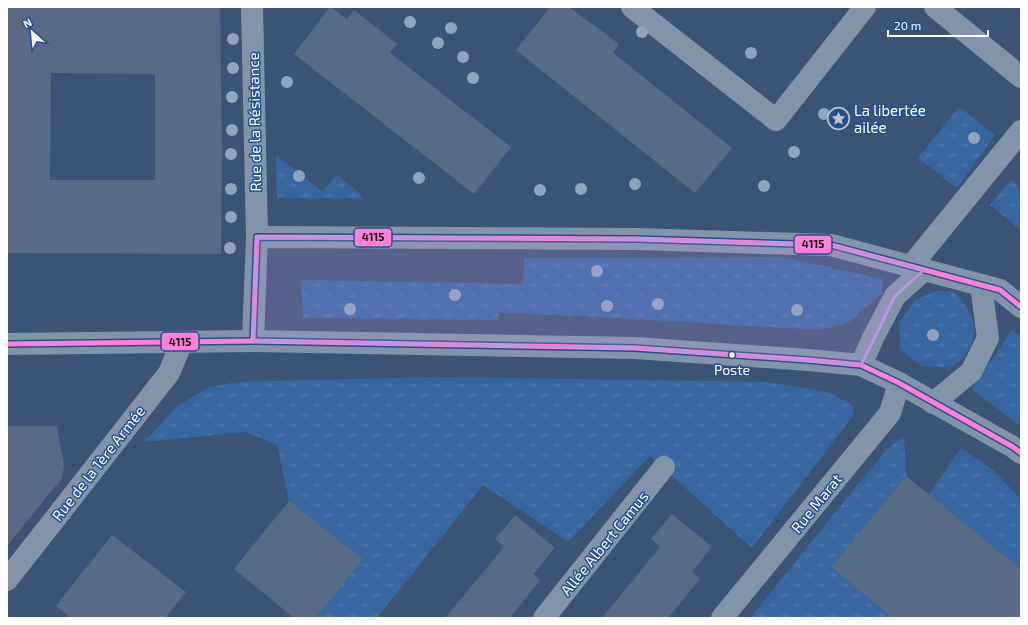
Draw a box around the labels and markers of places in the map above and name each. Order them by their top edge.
place label: La libertée ailée [854,101,926,136]
place icon: La libertée ailée [826,106,852,132]
marker: Poste [727,350,737,360]
place label: Poste [714,361,750,378]

